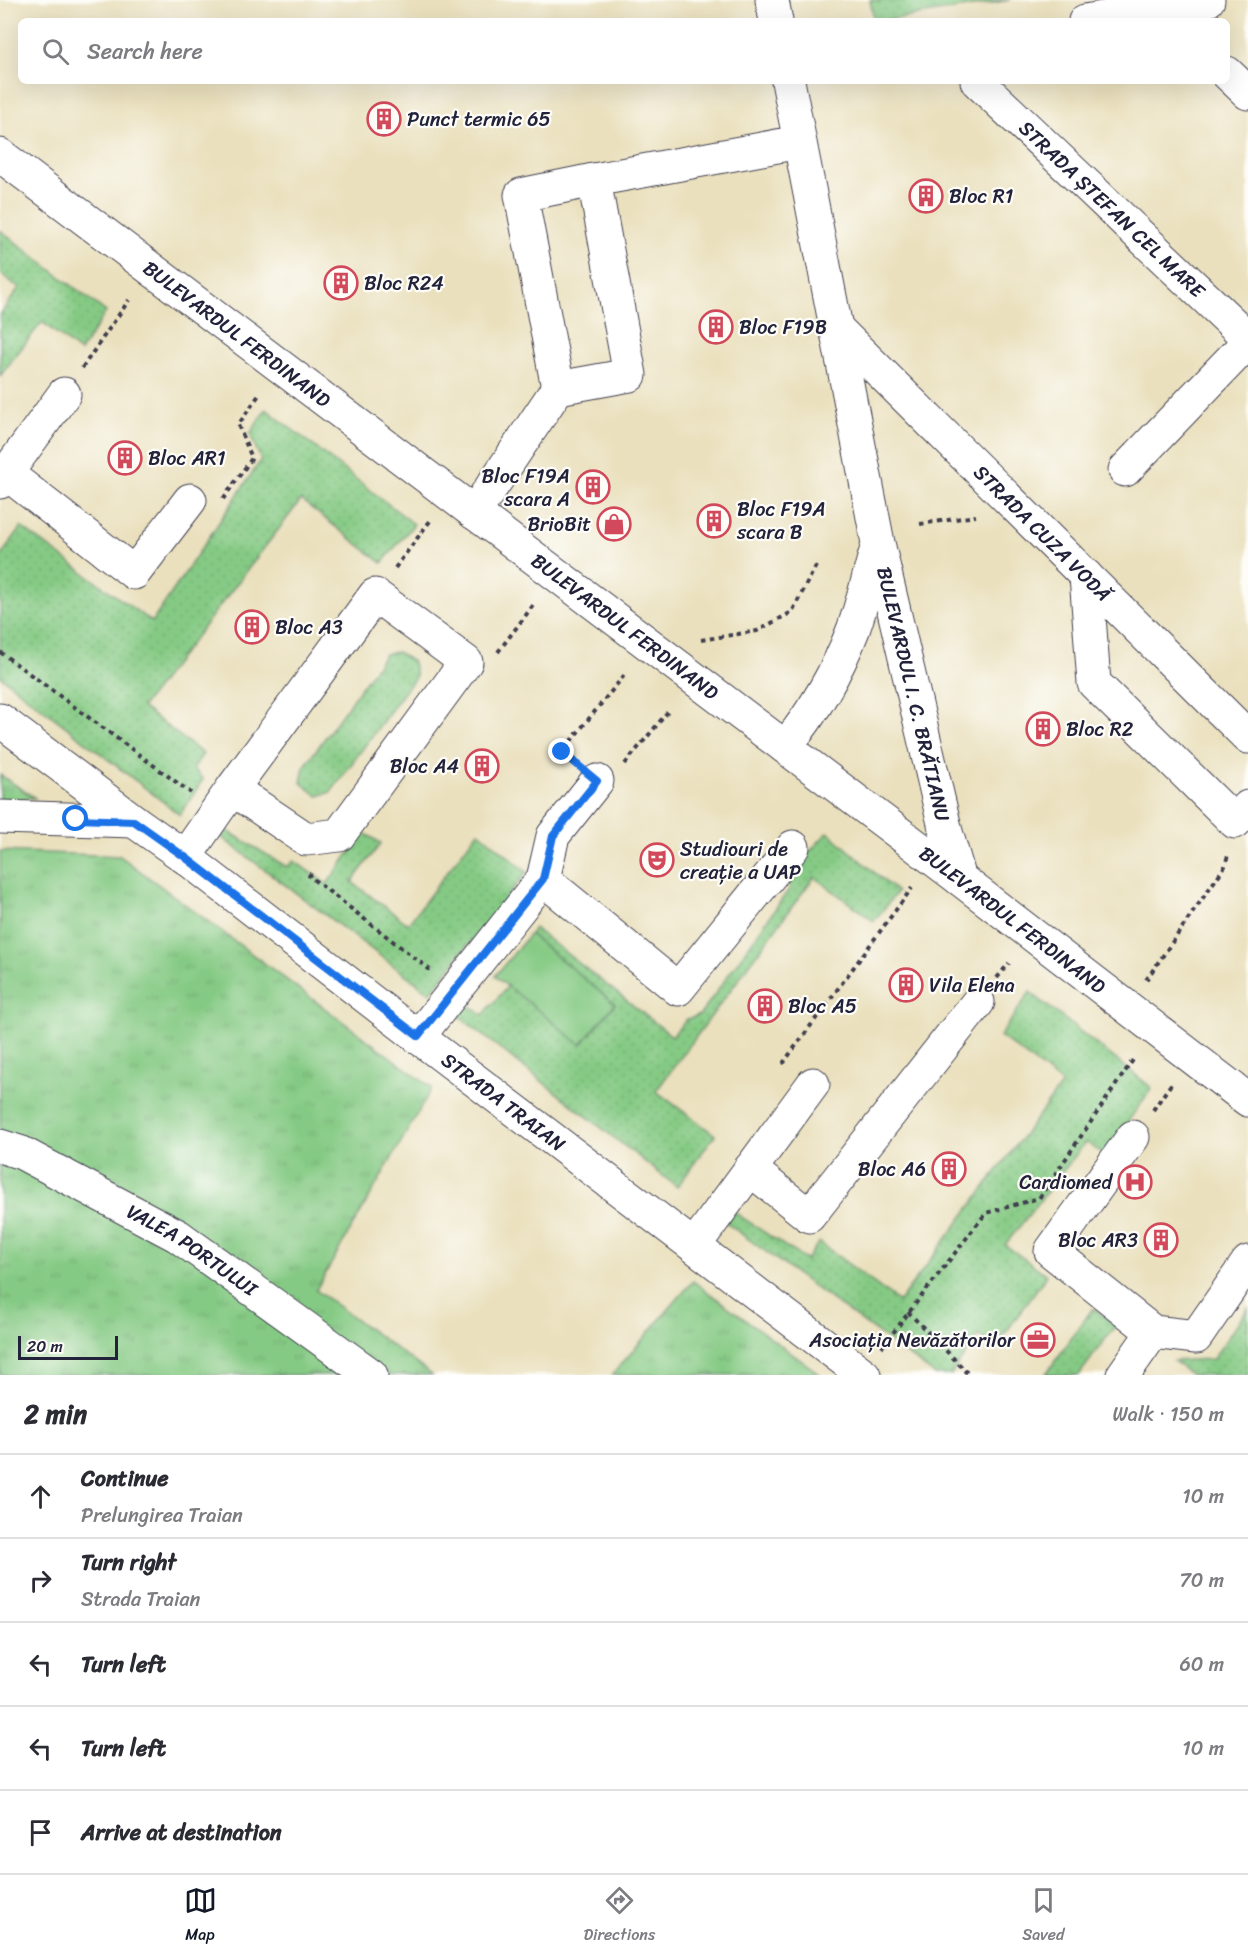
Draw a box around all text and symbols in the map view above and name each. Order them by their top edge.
search box [18,18,1230,84]
text: Search here [87,32,203,71]
icon: search [39,35,72,68]
building icon: Punct termic 65 [366,101,402,137]
place label: Punct termic 65 [407,102,551,137]
street label: STRADA ȘTEFAN CEL MARE [1010,112,1214,308]
building icon: Bloc R1 [908,178,944,214]
place label: Bloc R1 [949,179,1013,214]
street label: BULEVARDUL FERDINAND [135,252,339,417]
building icon: Bloc R24 [323,265,359,301]
place label: Bloc R24 [364,266,444,301]
building icon: Bloc F19B [698,309,734,345]
place label: Bloc F19B [739,310,827,345]
building icon: Bloc AR1 [107,440,143,476]
place label: Bloc AR1 [148,441,226,476]
street label: STRADA CUZA VODĂ [965,456,1121,612]
place label: Bloc F19A scara A [481,459,570,517]
building icon: Bloc F19A scara A [575,469,611,505]
place label: Bloc F19A scara B [736,492,826,550]
building icon: Bloc F19A scara B [696,503,732,539]
shop icon: BrioBit [596,506,632,542]
place label: BrioBit [527,507,591,542]
street label: BULEVARDUL FERDINAND [523,544,727,710]
street label: BULEVARDUL I. C. BRĂTIANU [866,563,960,826]
building icon: Bloc A3 [234,609,270,645]
place label: Bloc A3 [275,610,343,645]
building icon: Bloc R2 [1025,711,1061,747]
place label: Bloc R2 [1066,712,1134,747]
route end [548,738,574,764]
building icon: Bloc A4 [464,748,500,784]
place label: Bloc A4 [390,749,459,784]
route start [62,805,88,831]
place label: Studiouri de creație a UAP [680,832,801,890]
street label: BULEVARDUL FERDINAND [911,837,1114,1003]
theatre icon: Studiouri de creație a UAP [639,842,675,878]
building icon: Vila Elena [888,967,924,1003]
place label: Vila Elena [929,968,1015,1003]
building icon: Bloc A5 [747,988,783,1024]
place label: Bloc A5 [788,989,857,1024]
street label: STRADA TRAIAN [433,1043,573,1161]
building icon: Bloc A6 [931,1151,967,1187]
place label: Bloc A6 [858,1152,926,1187]
hospital icon: Cardiomed [1117,1164,1153,1200]
place label: Cardiomed [1019,1165,1113,1200]
street label: VALEA PORTULUI [120,1195,266,1307]
building icon: Bloc AR3 [1143,1222,1179,1258]
place label: Bloc AR3 [1058,1223,1138,1258]
office icon: Asociația Nevăzătorilor [1020,1322,1056,1358]
place label: Asociația Nevăzătorilor [808,1323,1016,1358]
text: 20 m [27,1332,63,1361]
scale bar [18,1333,118,1360]
text: 2 min [24,1391,87,1437]
text: Walk · 150 m [1112,1397,1224,1432]
text: Continue [81,1459,169,1498]
text: 10 m [1182,1479,1224,1514]
icon: ahead [24,1480,57,1513]
text: Prelungirea Traian [81,1498,243,1533]
text: Turn right [81,1543,176,1582]
text: 70 m [1179,1563,1224,1598]
icon: right [24,1564,57,1597]
text: Strada Traian [81,1582,200,1617]
text: Turn left [81,1645,166,1684]
text: 60 m [1179,1647,1224,1682]
icon: left [24,1648,57,1681]
text: Turn left [81,1729,166,1768]
text: 10 m [1182,1731,1224,1766]
icon: left [24,1732,57,1765]
text: Arrive at destination [81,1813,282,1852]
icon: arrive [24,1816,57,1849]
tab: Map [184,1884,217,1949]
tab: Directions [584,1884,655,1949]
tab: Saved [1022,1884,1064,1949]

